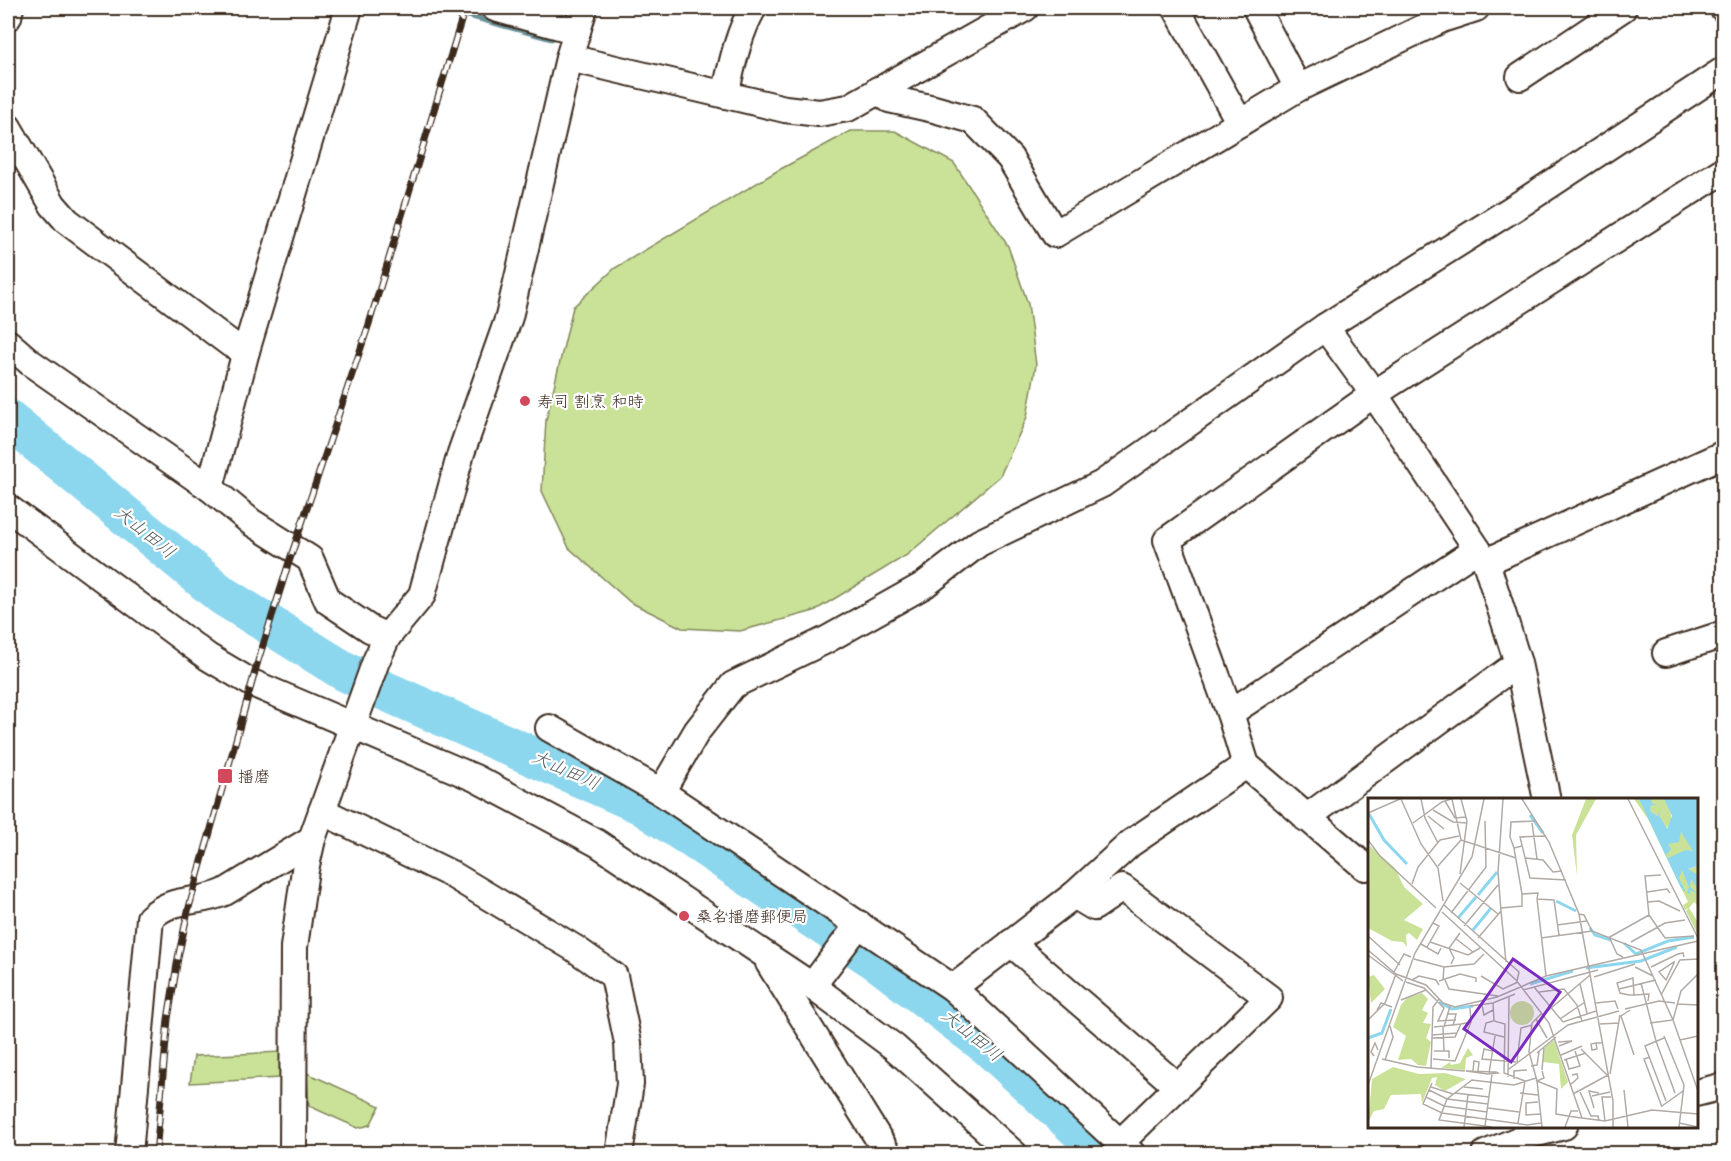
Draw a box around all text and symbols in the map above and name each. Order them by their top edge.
place label: 寿司 割烹 和時 [537,390,643,411]
marker: 寿司 割烹 和時 [518,394,532,408]
water label: 大山田川 [110,499,181,563]
water label: 大山田川 [529,743,604,795]
place label: 播磨 [238,765,270,786]
marker: 播磨 [216,767,234,785]
inset map [1368,798,1698,1128]
place label: 桑名播磨郵便局 [696,905,808,926]
marker: 桑名播磨郵便局 [677,909,691,923]
water label: 大山田川 [937,1002,1008,1066]

